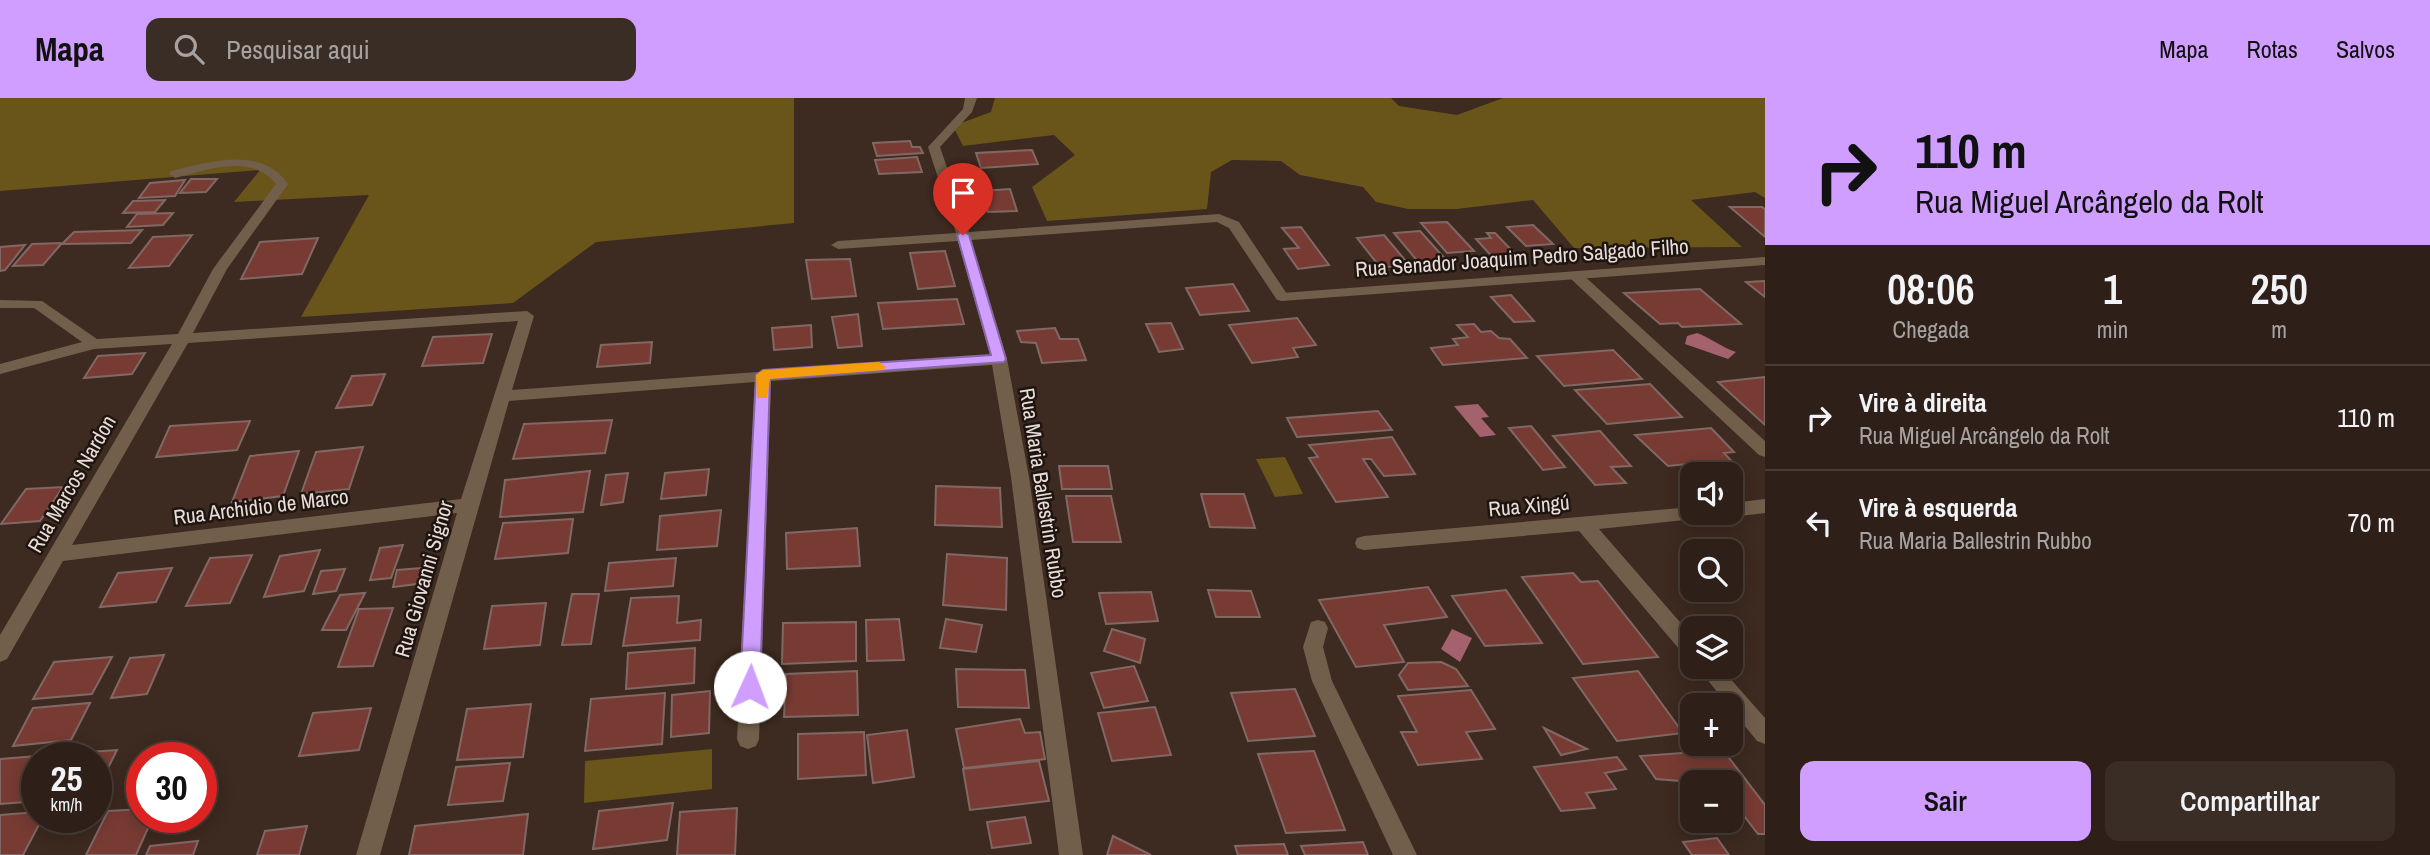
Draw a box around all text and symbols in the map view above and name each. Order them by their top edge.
search box [146,18,636,81]
text: Mapa [35,27,104,71]
icon: search [170,30,208,68]
text: Pesquisar aqui [226,32,370,67]
text: Mapa [2159,33,2209,65]
text: Rotas [2247,33,2298,65]
text: Salvos [2336,33,2395,65]
text: 110 m [1915,117,2027,183]
icon: right [1800,126,1891,217]
pin [933,163,993,235]
icon: arrive [944,174,982,212]
text: Rua Miguel Arcângelo da Rolt [1915,180,2264,223]
street label: Rua Senador Joaquim Pedro Salgado Filho [1354,231,1690,284]
text: 08:06 [1887,261,1975,317]
text: 1 [2103,261,2122,317]
text: 250 [2250,261,2308,317]
text: Chegada [1893,314,1969,345]
text: min [2097,314,2128,345]
text: m [2271,314,2287,345]
text: Vire à direita [1859,385,1987,420]
street label: Rua Maria Ballestrin Rubbo [1013,386,1074,600]
icon: right [1800,399,1838,437]
text: 110 m [2337,400,2395,435]
street label: Rua Marcos Nardon [20,410,123,558]
text: Rua Miguel Arcângelo da Rolt [1859,420,2110,451]
map controls [1680,462,1743,833]
button: sound [1680,462,1743,525]
street label: Rua Archidio de Marco [172,481,350,532]
street label: Rua Xingú [1487,488,1571,523]
text: Vire à esquerda [1859,490,2017,525]
street label: Rua Giovanni Signor [387,497,460,661]
icon: left [1800,504,1838,542]
text: 70 m [2348,505,2395,540]
text: Rua Maria Ballestrin Rubbo [1859,525,2092,556]
button: search [1680,539,1743,602]
button: layers [1680,616,1743,679]
position arrow [713,650,787,724]
button: + [1680,693,1743,756]
speed limit sign: 30 [126,742,217,833]
text: 25 [51,755,82,802]
button: Sair [1800,761,2091,841]
button: Compartilhar [2105,761,2395,841]
button: − [1680,770,1743,833]
text: km/h [51,792,83,817]

